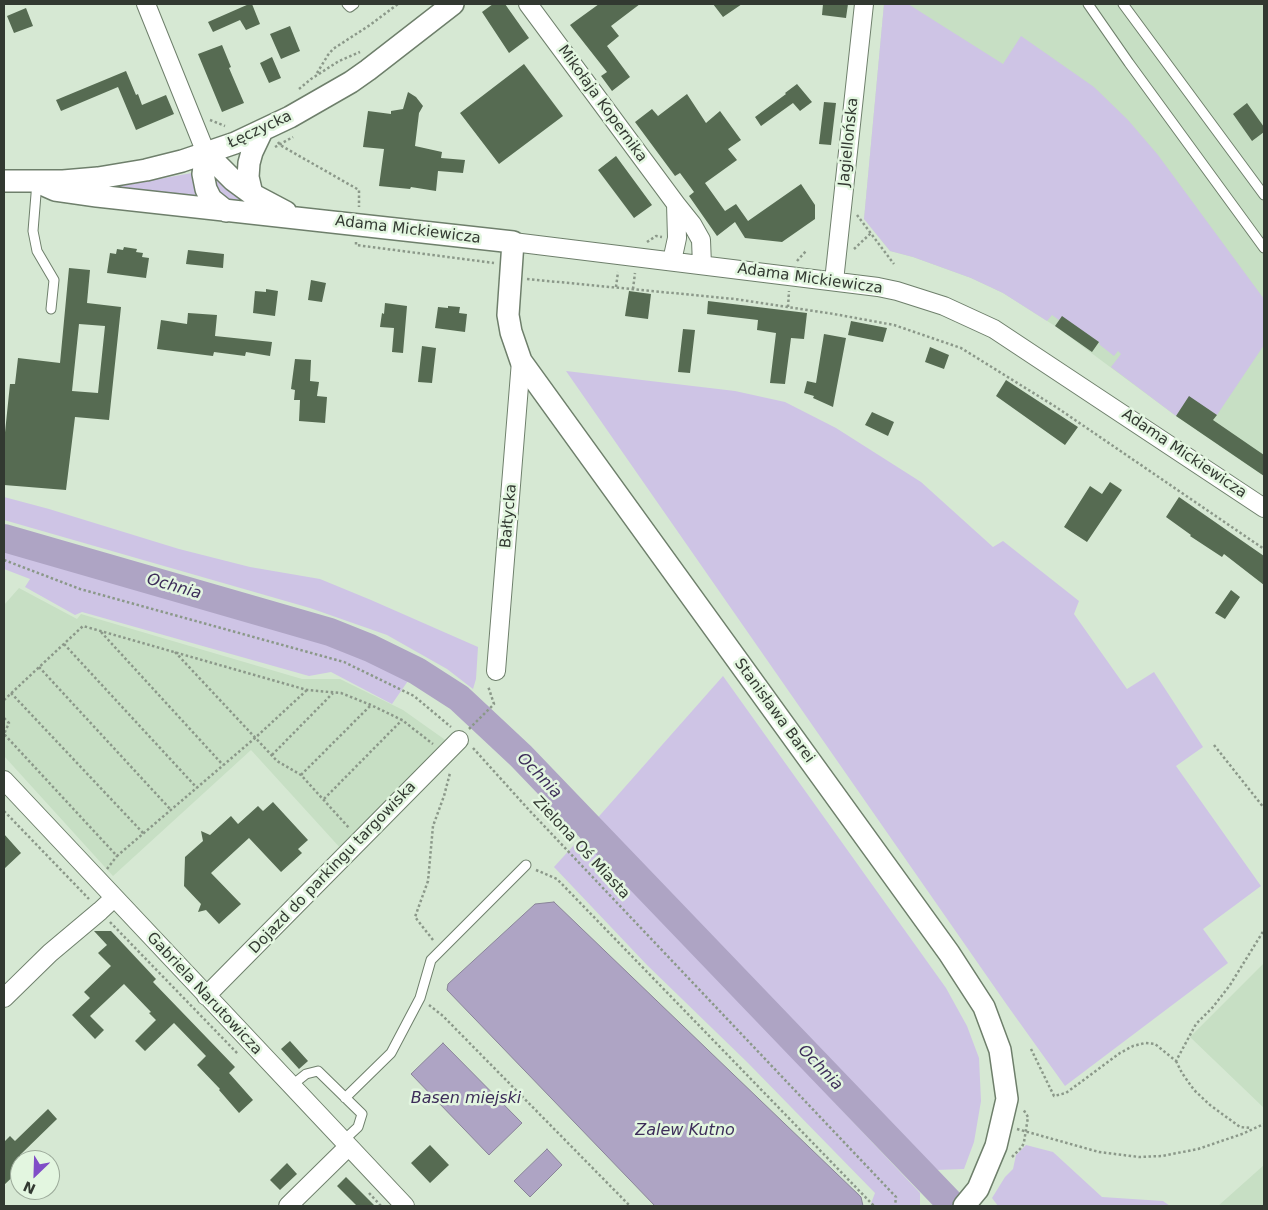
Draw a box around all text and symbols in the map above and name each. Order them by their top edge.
street label: Mikołaja Kopernika [554,42,650,166]
street label: Jagiellońska [835,97,863,187]
street label: Łęczycka [225,107,295,153]
street label: Adama Mickiewicza [334,212,482,248]
street label: Adama Mickiewicza [736,260,884,298]
street label: Adama Mickiewicza [1118,406,1250,502]
street label: Bałtycka [497,483,521,549]
water label: Ochnia [144,570,204,604]
street label: Stanisława Barei [730,655,818,767]
water label: Ochnia [513,749,565,803]
street label: Dojazd do parkingu targowiska [246,778,420,958]
street label: Zielona Oś Miasta [529,793,633,903]
street label: Gabriela Narutowicza [143,929,265,1059]
water label: Ochnia [794,1041,846,1095]
water label: Basen miejski [411,1089,521,1109]
water label: Zalew Kutno [635,1121,735,1141]
north arrow [10,1150,60,1200]
text: N [21,1178,38,1197]

